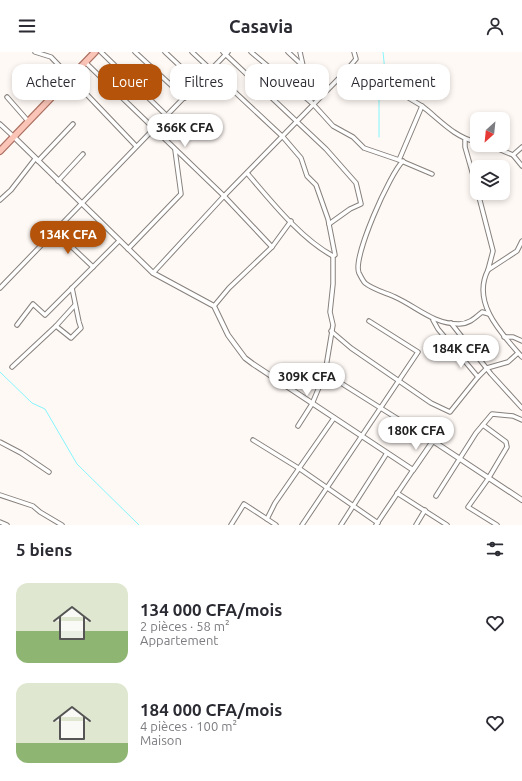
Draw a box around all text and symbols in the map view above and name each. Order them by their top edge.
icon: menu [16,15,38,37]
icon: person [484,15,506,37]
text: Casavia [229,16,293,36]
chip: Acheter [12,64,90,100]
chip: Louer [98,64,162,100]
chip: Filtres [170,64,237,100]
chip: Nouveau [245,64,329,100]
chip: Appartement [337,64,450,100]
north arrow [470,112,510,152]
map controls [470,112,510,200]
pin: 366K CFA [144,114,226,148]
text: 366K CFA [156,120,214,134]
button: layers [470,160,510,200]
pin: 134K CFA [27,221,109,255]
text: 134K CFA [39,227,97,241]
pin: 184K CFA [420,335,502,369]
text: 184K CFA [432,341,490,355]
pin: 309K CFA [266,363,348,397]
text: 309K CFA [278,369,336,383]
pin: 180K CFA [375,417,457,451]
text: 180K CFA [387,423,445,437]
icon: filters [484,538,506,560]
text: 5 biens [16,540,72,559]
icon: home [48,599,96,647]
text: 134 000 CFA/mois [140,600,282,619]
icon: heart [484,612,506,634]
text: 2 pièces · 58 m² [140,619,230,633]
text: Appartement [140,633,218,647]
icon: home [48,699,96,747]
text: 184 000 CFA/mois [140,700,282,719]
icon: heart [484,712,506,734]
text: 4 pièces · 100 m² [140,719,237,733]
text: Maison [140,733,182,747]

